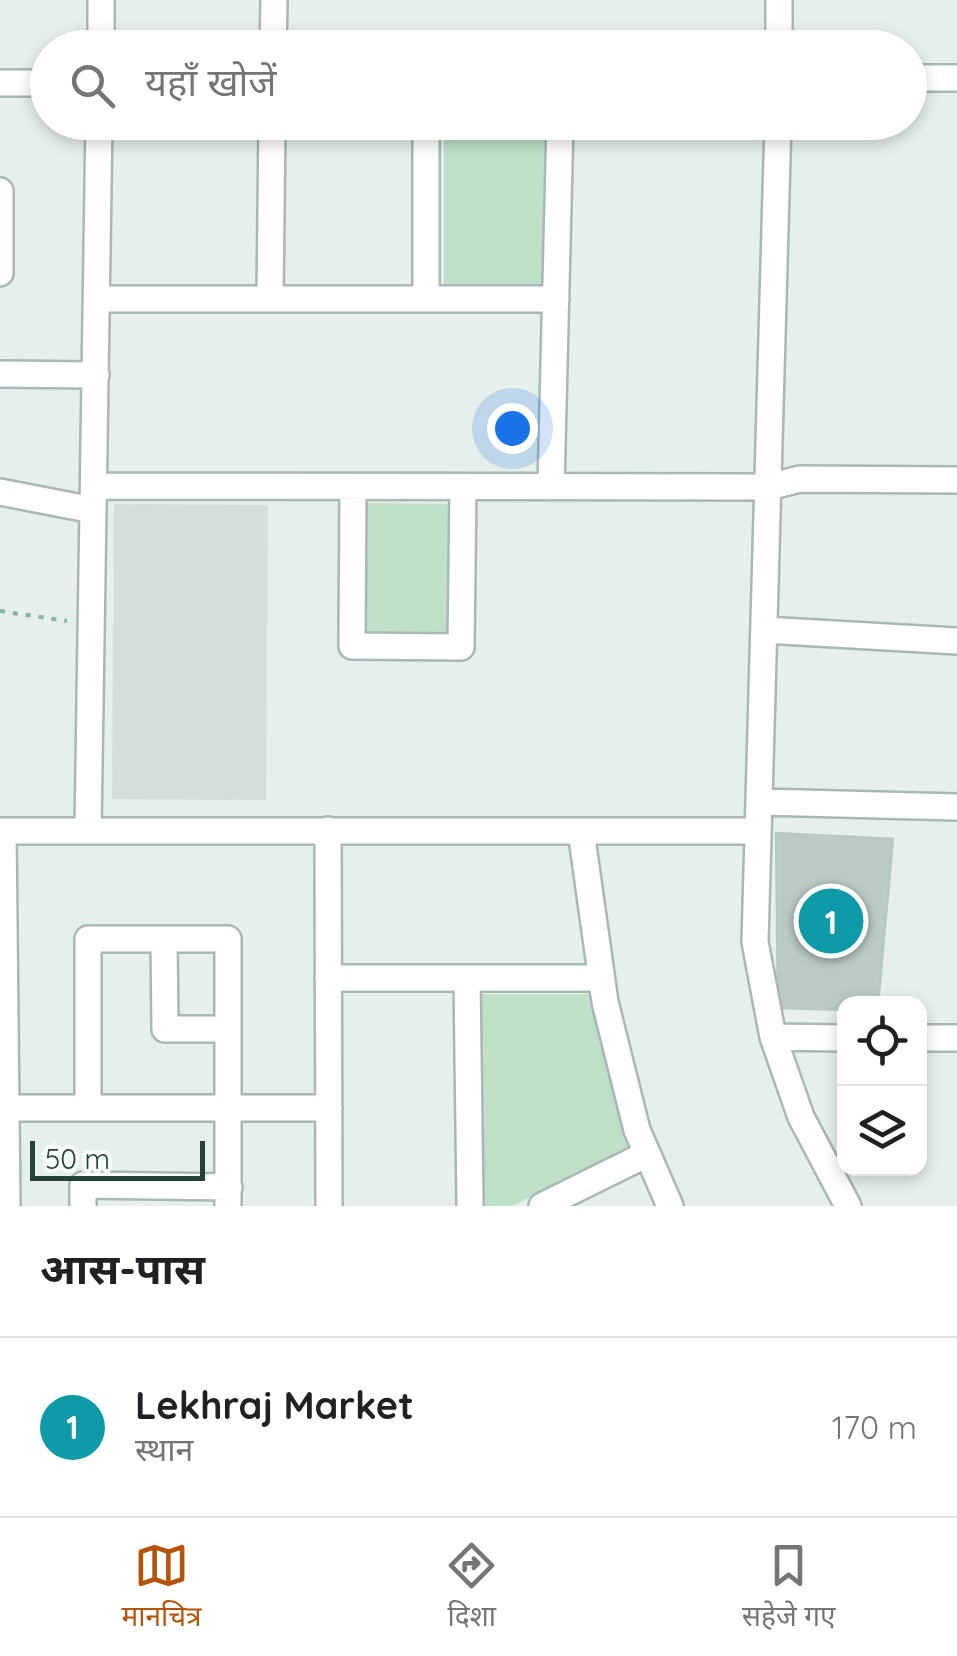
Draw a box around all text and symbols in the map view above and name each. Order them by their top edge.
search box [30,30,927,140]
icon: search [65,58,120,113]
text: यहाँ खोजें [145,58,277,106]
your location [487,403,538,454]
pin: 1 [798,884,864,958]
map controls [837,996,927,1176]
button: locate [837,996,927,1086]
button: layers [837,1086,927,1176]
scale bar [30,1136,205,1180]
text: 50 m [45,1141,110,1176]
text: आस-पास [40,1242,205,1295]
text: Lekhraj Market [135,1381,414,1429]
text: 1 [66,1407,79,1447]
text: 170 m [832,1407,917,1447]
text: स्थान [135,1429,193,1469]
tab: मानचित्र [121,1538,201,1637]
tab: दिशा [444,1538,499,1637]
tab: सहेजे गए [742,1538,836,1637]

